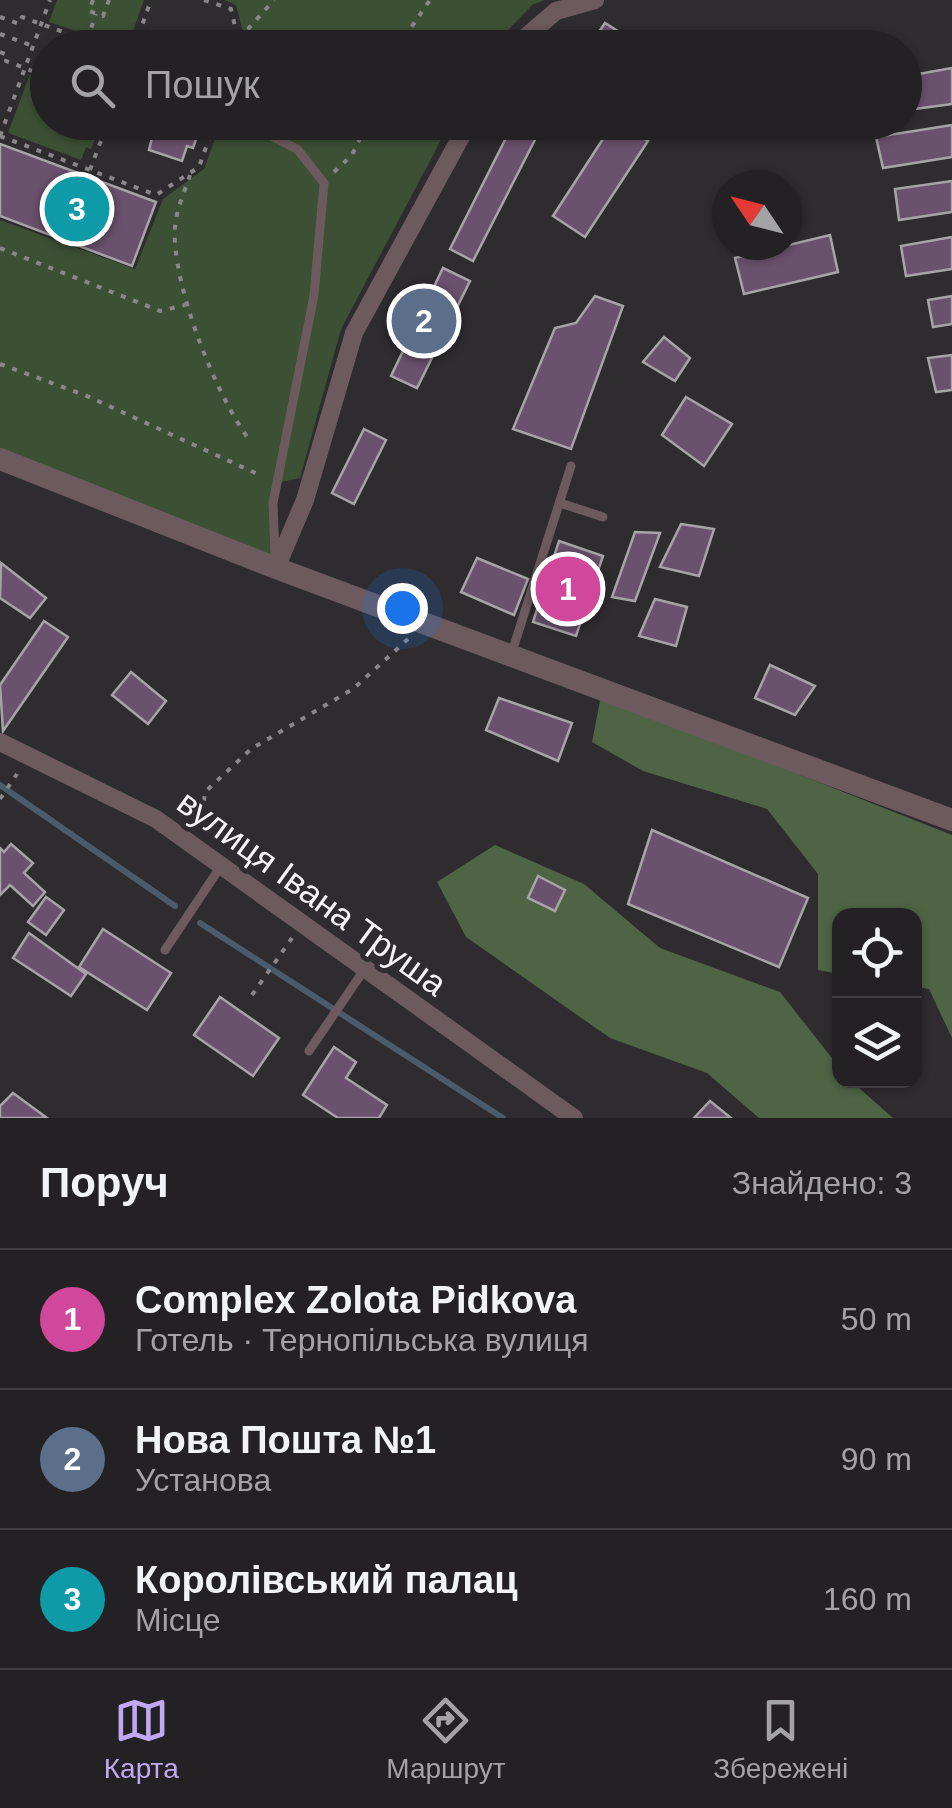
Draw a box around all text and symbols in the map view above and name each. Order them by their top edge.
search box [30,30,922,140]
icon: search [65,58,120,113]
text: Пошук [145,64,260,106]
north arrow [712,170,802,260]
pin: 3 [44,172,110,246]
pin: 2 [392,284,456,358]
pin: 1 [536,552,600,626]
your location [377,583,428,634]
street label: вулиця Івана Труша [170,782,455,1004]
map controls [832,908,922,1088]
button: locate [832,908,922,998]
button: layers [832,998,922,1088]
text: Поруч [40,1159,169,1206]
text: Знайдено: 3 [732,1165,912,1201]
text: Complex Zolota Pidkova [135,1279,576,1321]
text: 1 [64,1301,81,1337]
text: 50 m [841,1301,912,1337]
text: Готель · Тернопільська вулиця [135,1322,589,1358]
text: Нова Пошта №1 [135,1419,436,1461]
text: 2 [64,1441,81,1477]
text: 90 m [841,1441,912,1477]
text: Установа [135,1462,271,1498]
text: Королівський палац [135,1559,518,1601]
text: 3 [64,1581,81,1617]
text: 160 m [823,1581,912,1617]
text: Місце [135,1602,221,1638]
tab: Карта [104,1693,179,1785]
tab: Маршрут [386,1693,506,1785]
tab: Збережені [713,1693,848,1785]

